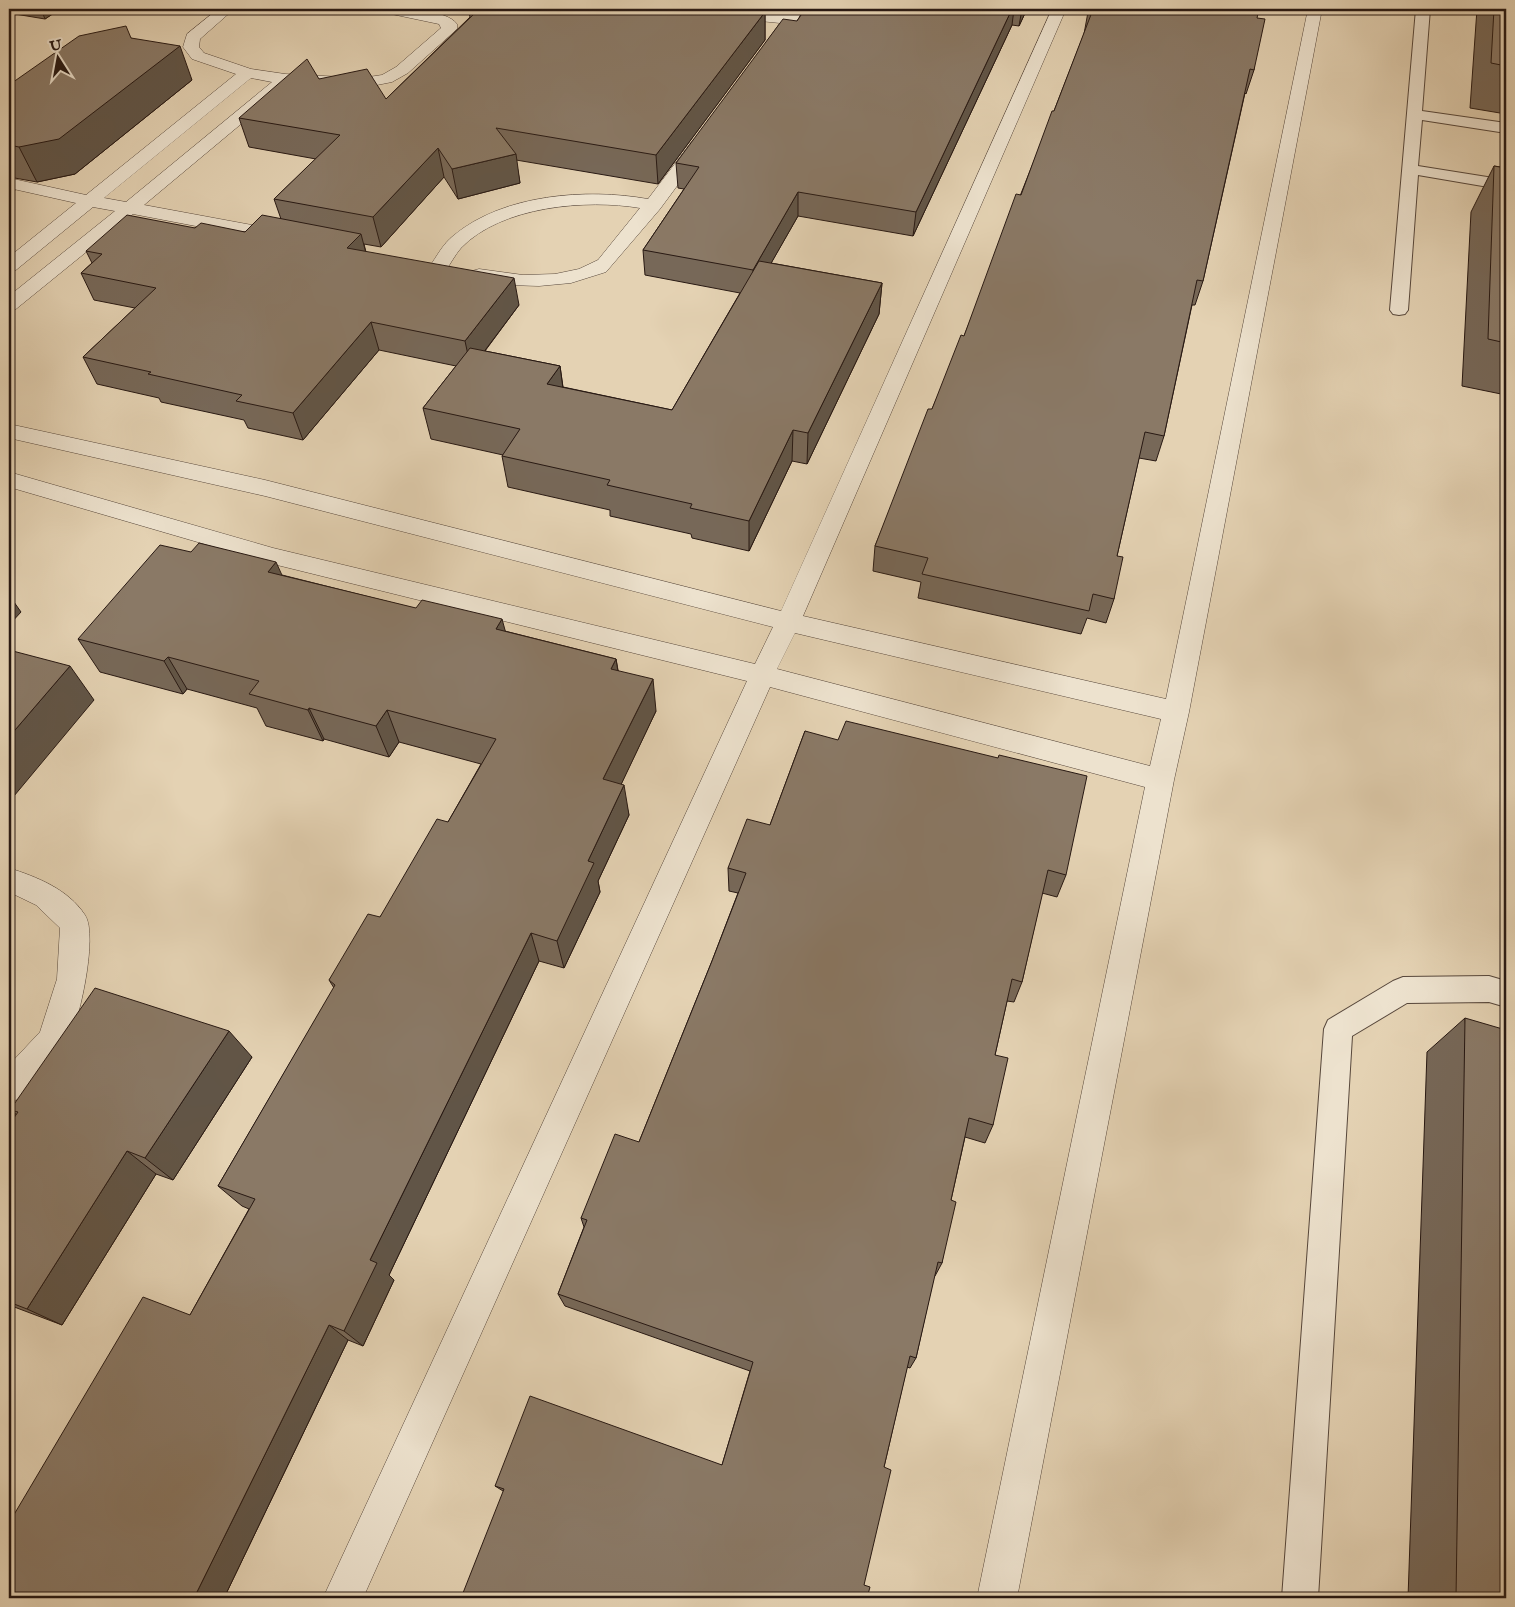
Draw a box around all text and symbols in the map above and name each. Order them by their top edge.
north arrow [32,32,82,82]
text: U [47,36,64,56]

